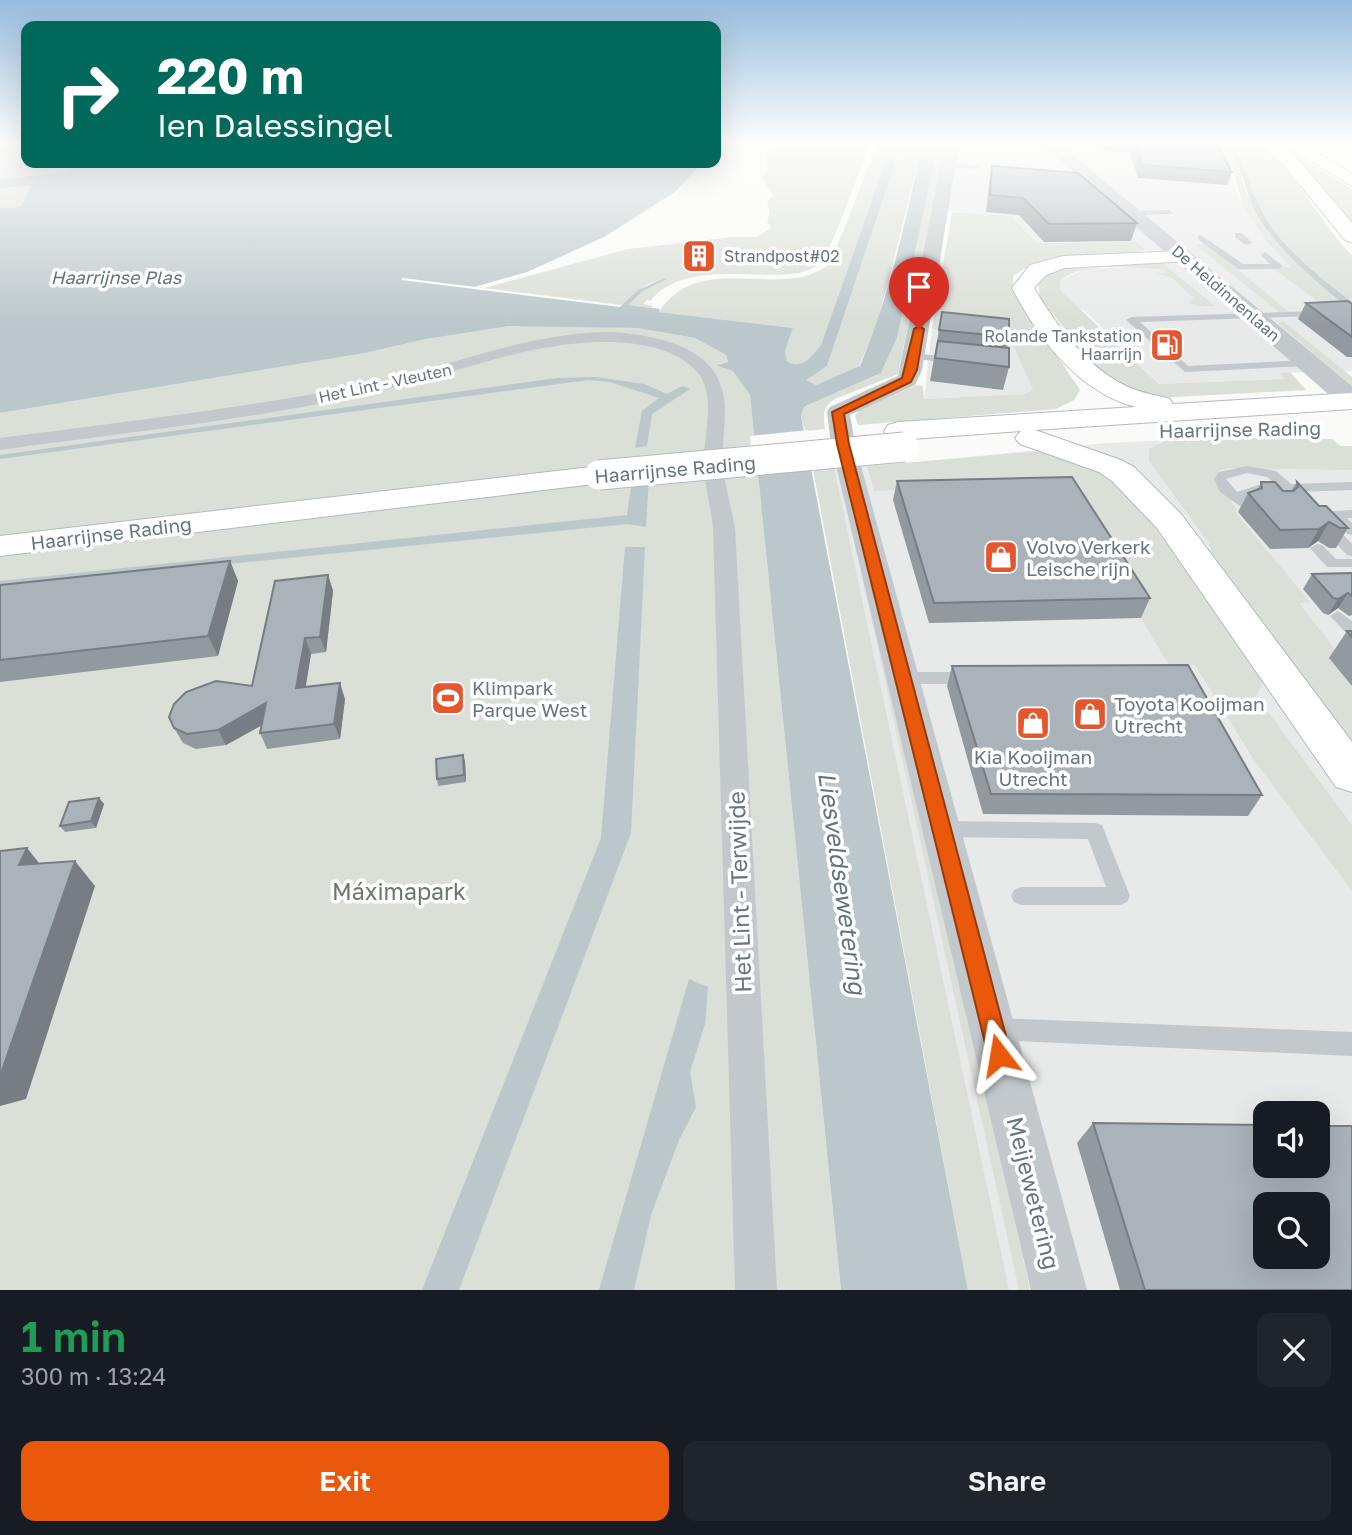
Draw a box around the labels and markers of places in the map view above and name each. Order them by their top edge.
building icon: Strandpost#02 [680,237,718,275]
place label: Strandpost#02 [724,246,840,266]
pin [889,257,949,329]
place label: Rolande Tankstation Haarrijn [984,326,1142,364]
fuel station icon: Rolande Tankstation Haarrijn [1148,326,1186,364]
place label: Volvo Verkerk Leische rijn [1026,535,1151,580]
shop icon: Volvo Verkerk Leische rijn [982,538,1020,576]
place label: Klimpark Parque West [472,676,587,721]
sports icon: Klimpark Parque West [429,679,467,717]
place label: Toyota Kooijman Utrecht [1114,692,1265,737]
shop icon: Toyota Kooijman Utrecht [1071,695,1109,733]
shop icon: Kia Kooijman Utrecht [1014,704,1052,742]
place label: Kia Kooijman Utrecht [974,745,1092,790]

